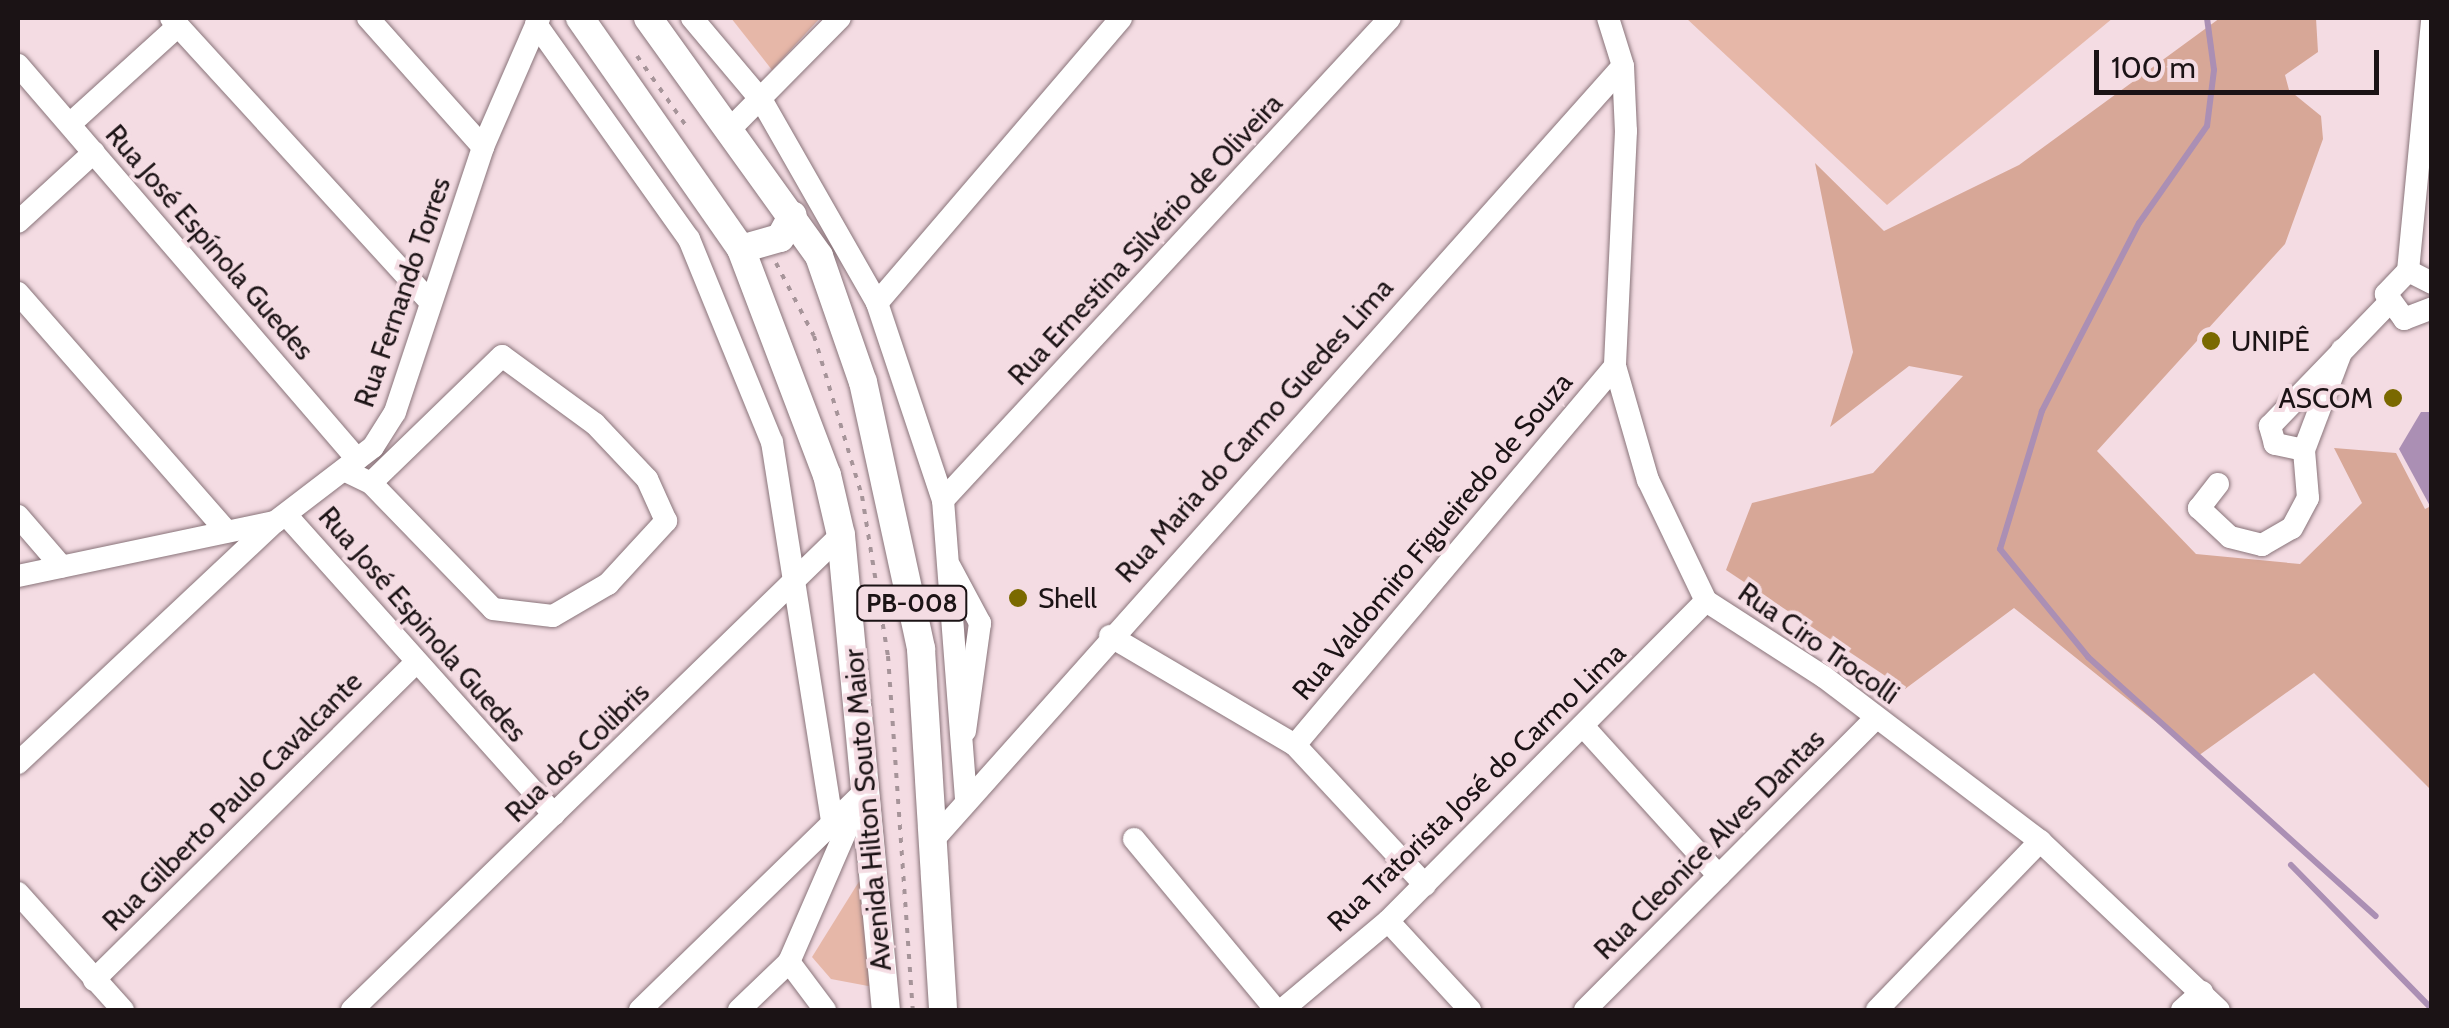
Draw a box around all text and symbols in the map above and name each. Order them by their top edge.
scale bar [2099,30,2384,92]
text: 100 m [2111,49,2196,86]
street label: Rua Ernestina Silvério de Oliveira [1001,86,1289,392]
street label: Rua José Espínola Guedes [99,118,321,366]
street label: Rua Fernando Torres [347,173,457,411]
street label: Rua Maria do Carmo Guedes Lima [1108,271,1400,589]
place label: UNIPÊ [2231,324,2310,358]
marker: UNIPÊ [2200,330,2222,352]
street label: Rua Valdomiro Figueiredo de Souza [1285,365,1579,707]
place label: ASCOM [2278,381,2373,415]
marker: ASCOM [2382,387,2404,409]
street label: Rua José Espinola Guedes [312,500,534,748]
street label: Rua Ciro Trocolli [1732,575,1906,711]
place label: Shell [1038,581,1097,615]
road number: PB-008 [854,583,970,623]
marker: Shell [1007,587,1029,609]
street label: Rua Tratorista José do Carmo Lima [1320,636,1632,938]
street label: Avenida Hilton Souto Maior [836,648,898,972]
street label: Rua Gilberto Paulo Cavalcante [95,664,369,938]
street label: Rua dos Colibris [498,675,656,829]
street label: Rua Cleonice Alves Dantas [1587,722,1831,966]

